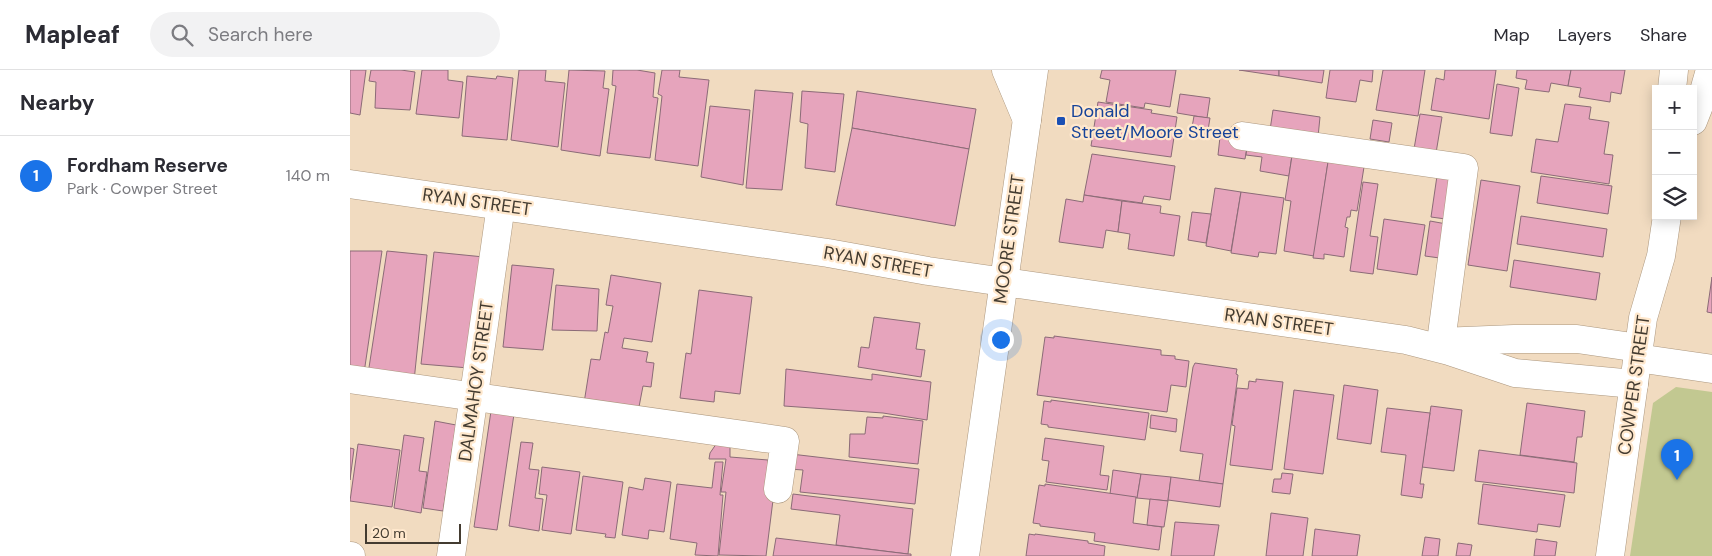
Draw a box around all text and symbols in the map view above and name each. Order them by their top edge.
search box [150,12,500,57]
text: Mapleaf [25,19,120,50]
icon: search [168,21,196,49]
text: Search here [208,22,313,47]
text: Map [1494,23,1530,47]
text: Layers [1558,23,1612,47]
text: Share [1640,23,1687,47]
map controls [1652,85,1697,220]
button: + [1652,85,1697,130]
text: Nearby [20,89,94,117]
place label: Donald Street/Moore Street [1071,99,1239,144]
marker: Donald Street/Moore Street [1055,115,1067,127]
button: − [1652,130,1697,175]
text: Fordham Reserve [67,153,228,178]
text: 1 [33,165,39,186]
text: 140 m [286,165,330,186]
street label: MOORE STREET [988,173,1030,305]
button: layers [1652,175,1697,220]
text: Park · Cowper Street [67,178,218,199]
street label: RYAN STREET [421,182,533,222]
street label: RYAN STREET [822,241,934,283]
street label: DALMAHOY STREET [453,299,499,463]
street label: RYAN STREET [1223,302,1335,342]
street label: COWPER STREET [1612,313,1656,457]
your location [988,327,1014,353]
pin: 1 [1661,439,1693,480]
scale bar [365,521,461,544]
text: 20 m [372,524,406,542]

